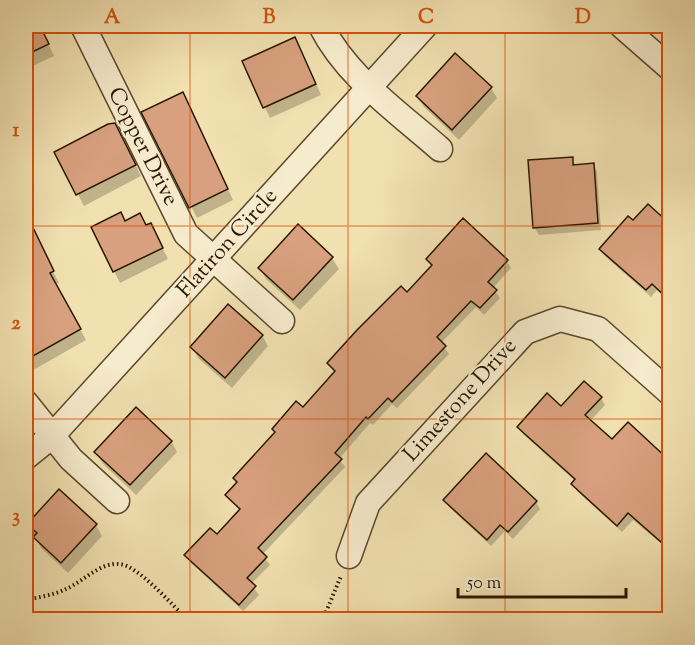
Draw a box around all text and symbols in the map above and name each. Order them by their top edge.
text: A [104,4,121,33]
text: B [263,4,276,33]
text: C [418,4,434,33]
text: D [575,4,591,33]
street label: Copper Drive [98,82,186,212]
text: 1 [13,117,20,146]
street label: Flatiron Circle [170,182,286,306]
text: 2 [11,310,21,339]
street label: Limestone Drive [397,332,525,470]
text: 3 [12,503,20,532]
scale bar [458,561,626,599]
text: 50 m [466,571,502,597]

